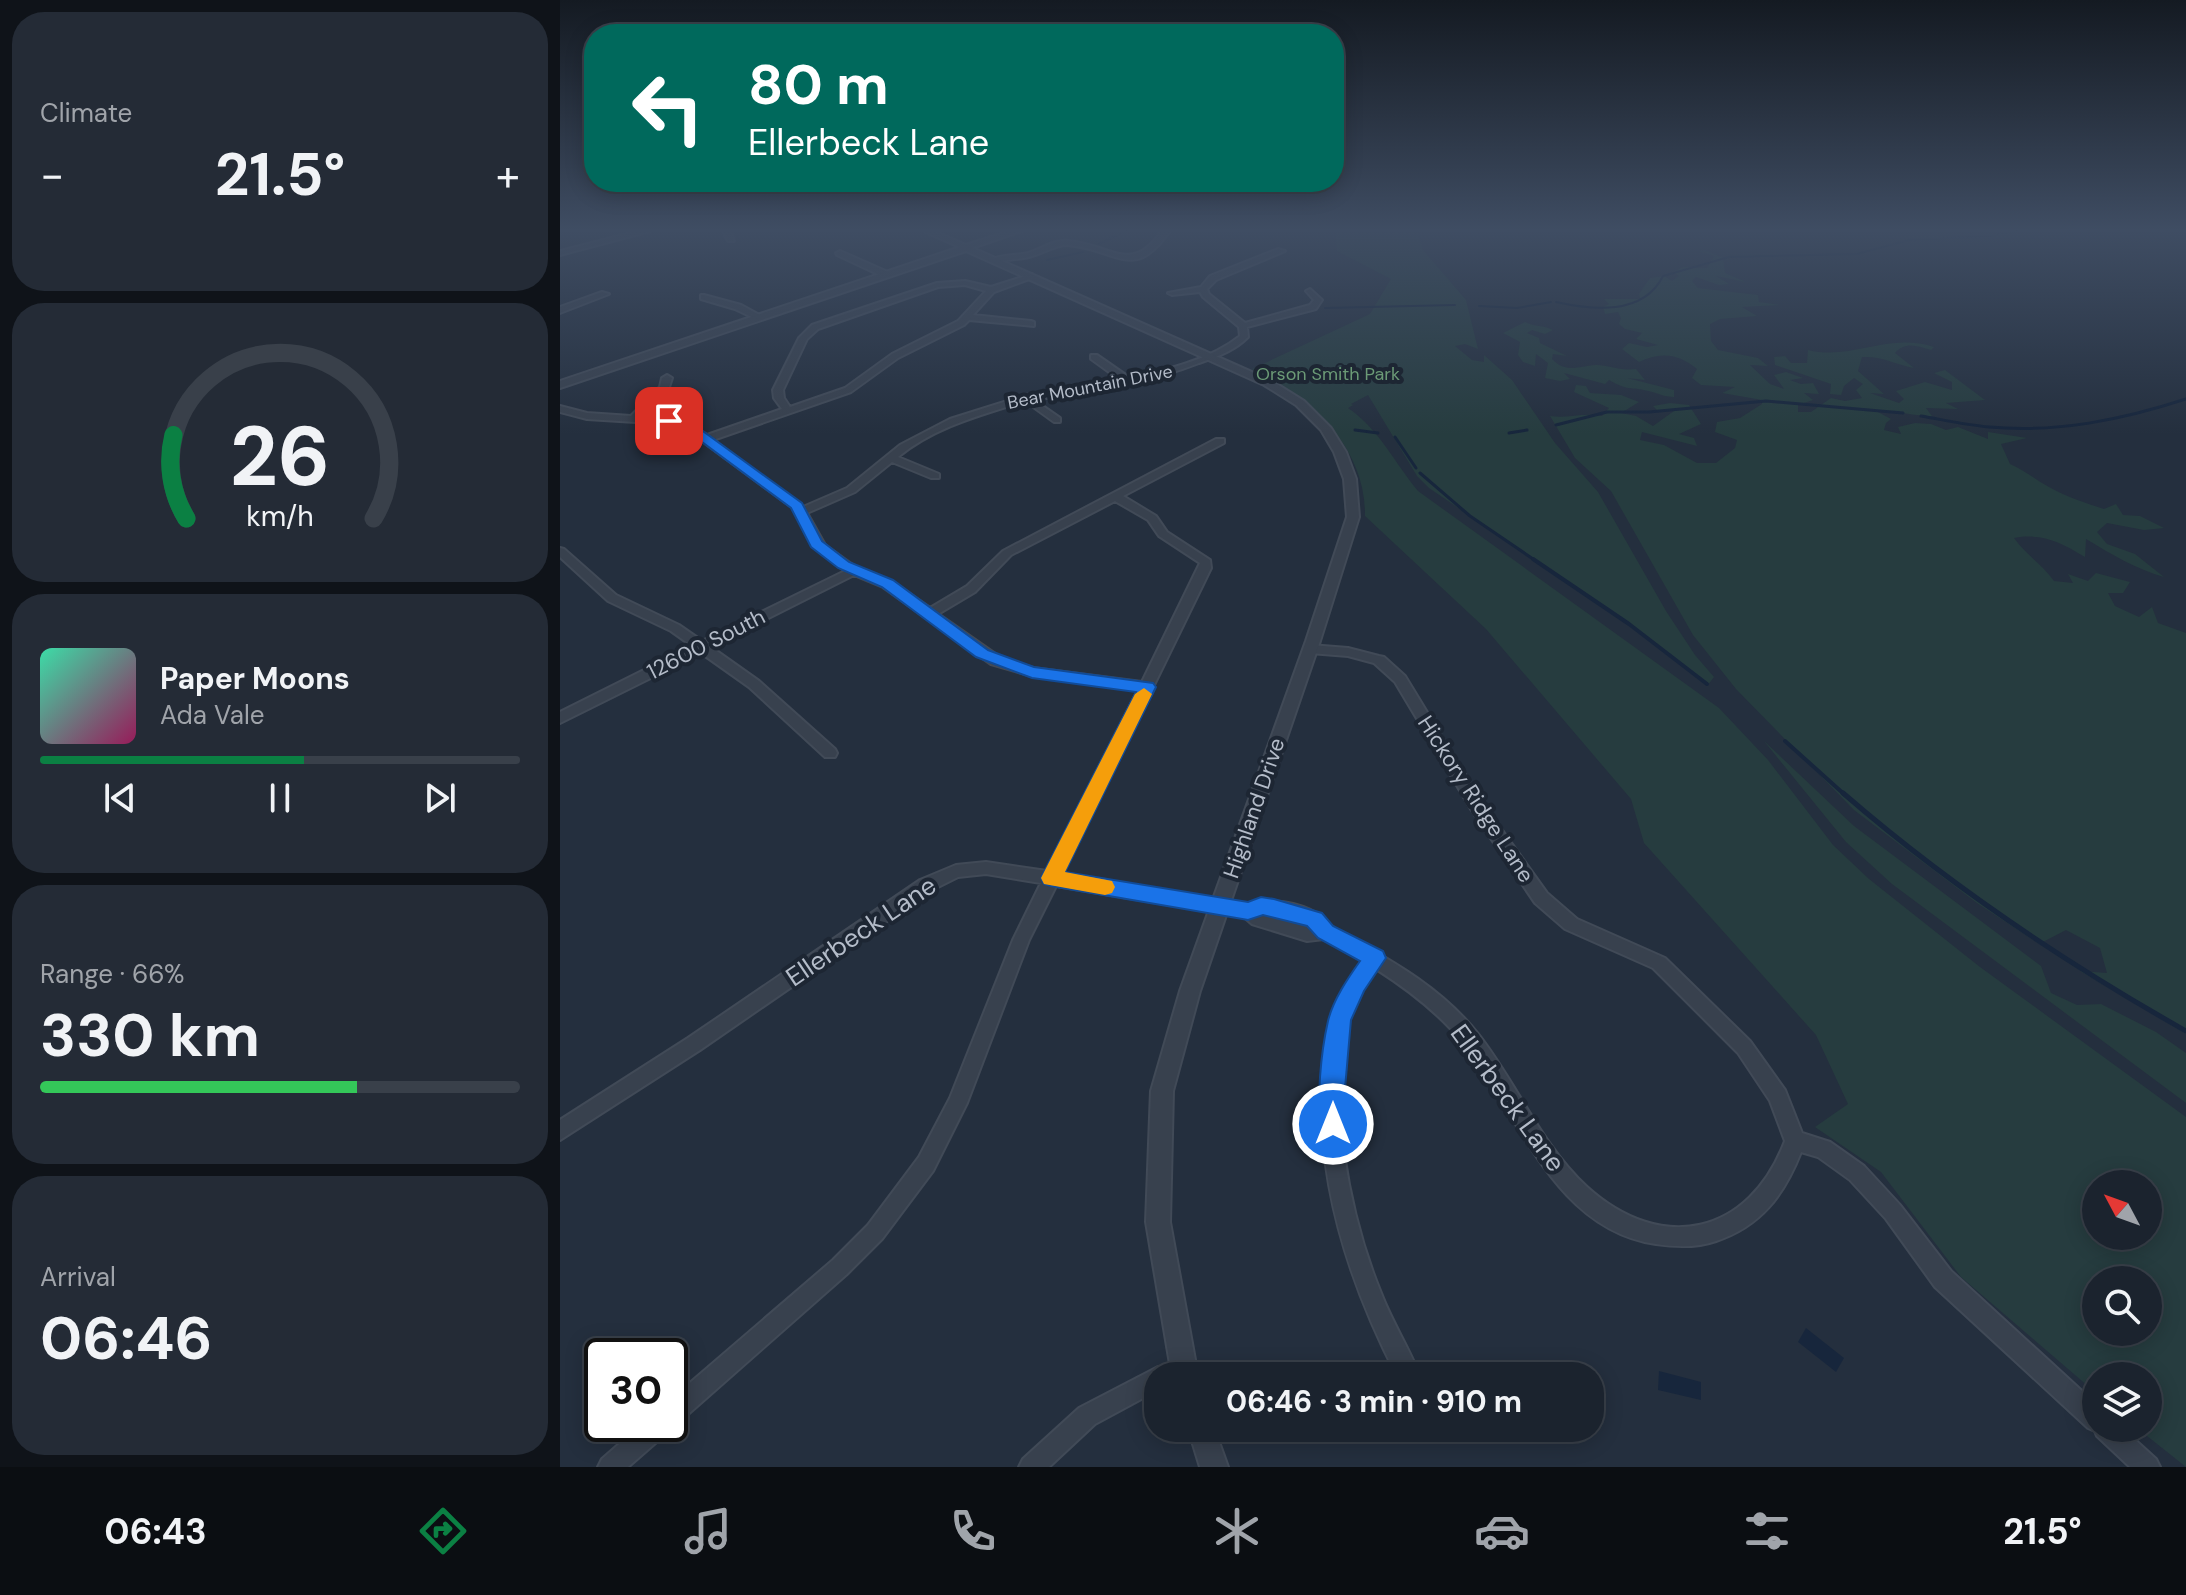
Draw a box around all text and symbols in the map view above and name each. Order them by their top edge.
text: 80 m [748,48,889,121]
icon: left [616,56,720,160]
text: Climate [40,96,132,130]
text: Ellerbeck Lane [748,119,989,166]
text: 21.5° [215,135,345,214]
text: − [40,146,64,204]
text: + [496,146,520,204]
street label: Bear Mountain Drive [1005,359,1175,415]
park label: Orson Smith Park [1256,362,1400,386]
pin [635,387,703,455]
icon: arrive [647,399,691,443]
text: 26 [230,401,330,510]
text: km/h [246,498,314,535]
street label: 12600 South [642,602,770,686]
text: Paper Moons [160,659,350,698]
text: Ada Vale [160,698,265,732]
street label: Hickory Ridge Lane [1411,710,1541,888]
street label: Highland Drive [1216,734,1292,882]
icon: previous [98,776,142,820]
icon: pause [258,776,302,820]
icon: next [418,776,462,820]
street label: Ellerbeck Lane [779,868,943,994]
text: Range · 66% [40,957,185,991]
text: 330 km [40,996,260,1075]
street label: Ellerbeck Lane [1443,1018,1573,1178]
position arrow [1291,1082,1375,1166]
north arrow [2082,1170,2162,1250]
map controls [2082,1170,2162,1442]
text: Arrival [40,1260,116,1294]
button: search [2082,1266,2162,1346]
text: 06:46 [40,1299,213,1378]
speed limit sign: 30 [584,1338,688,1442]
button: layers [2082,1362,2162,1442]
text: 06:46 · 3 min · 910 m [1226,1382,1522,1421]
icon: directions [415,1503,471,1559]
icon: music [680,1503,736,1559]
icon: phone [945,1503,1001,1559]
icon: climate [1209,1503,1265,1559]
icon: car [1474,1503,1530,1559]
icon: filters [1739,1503,1795,1559]
text: 06:43 [104,1508,207,1555]
text: 21.5° [2003,1508,2082,1555]

